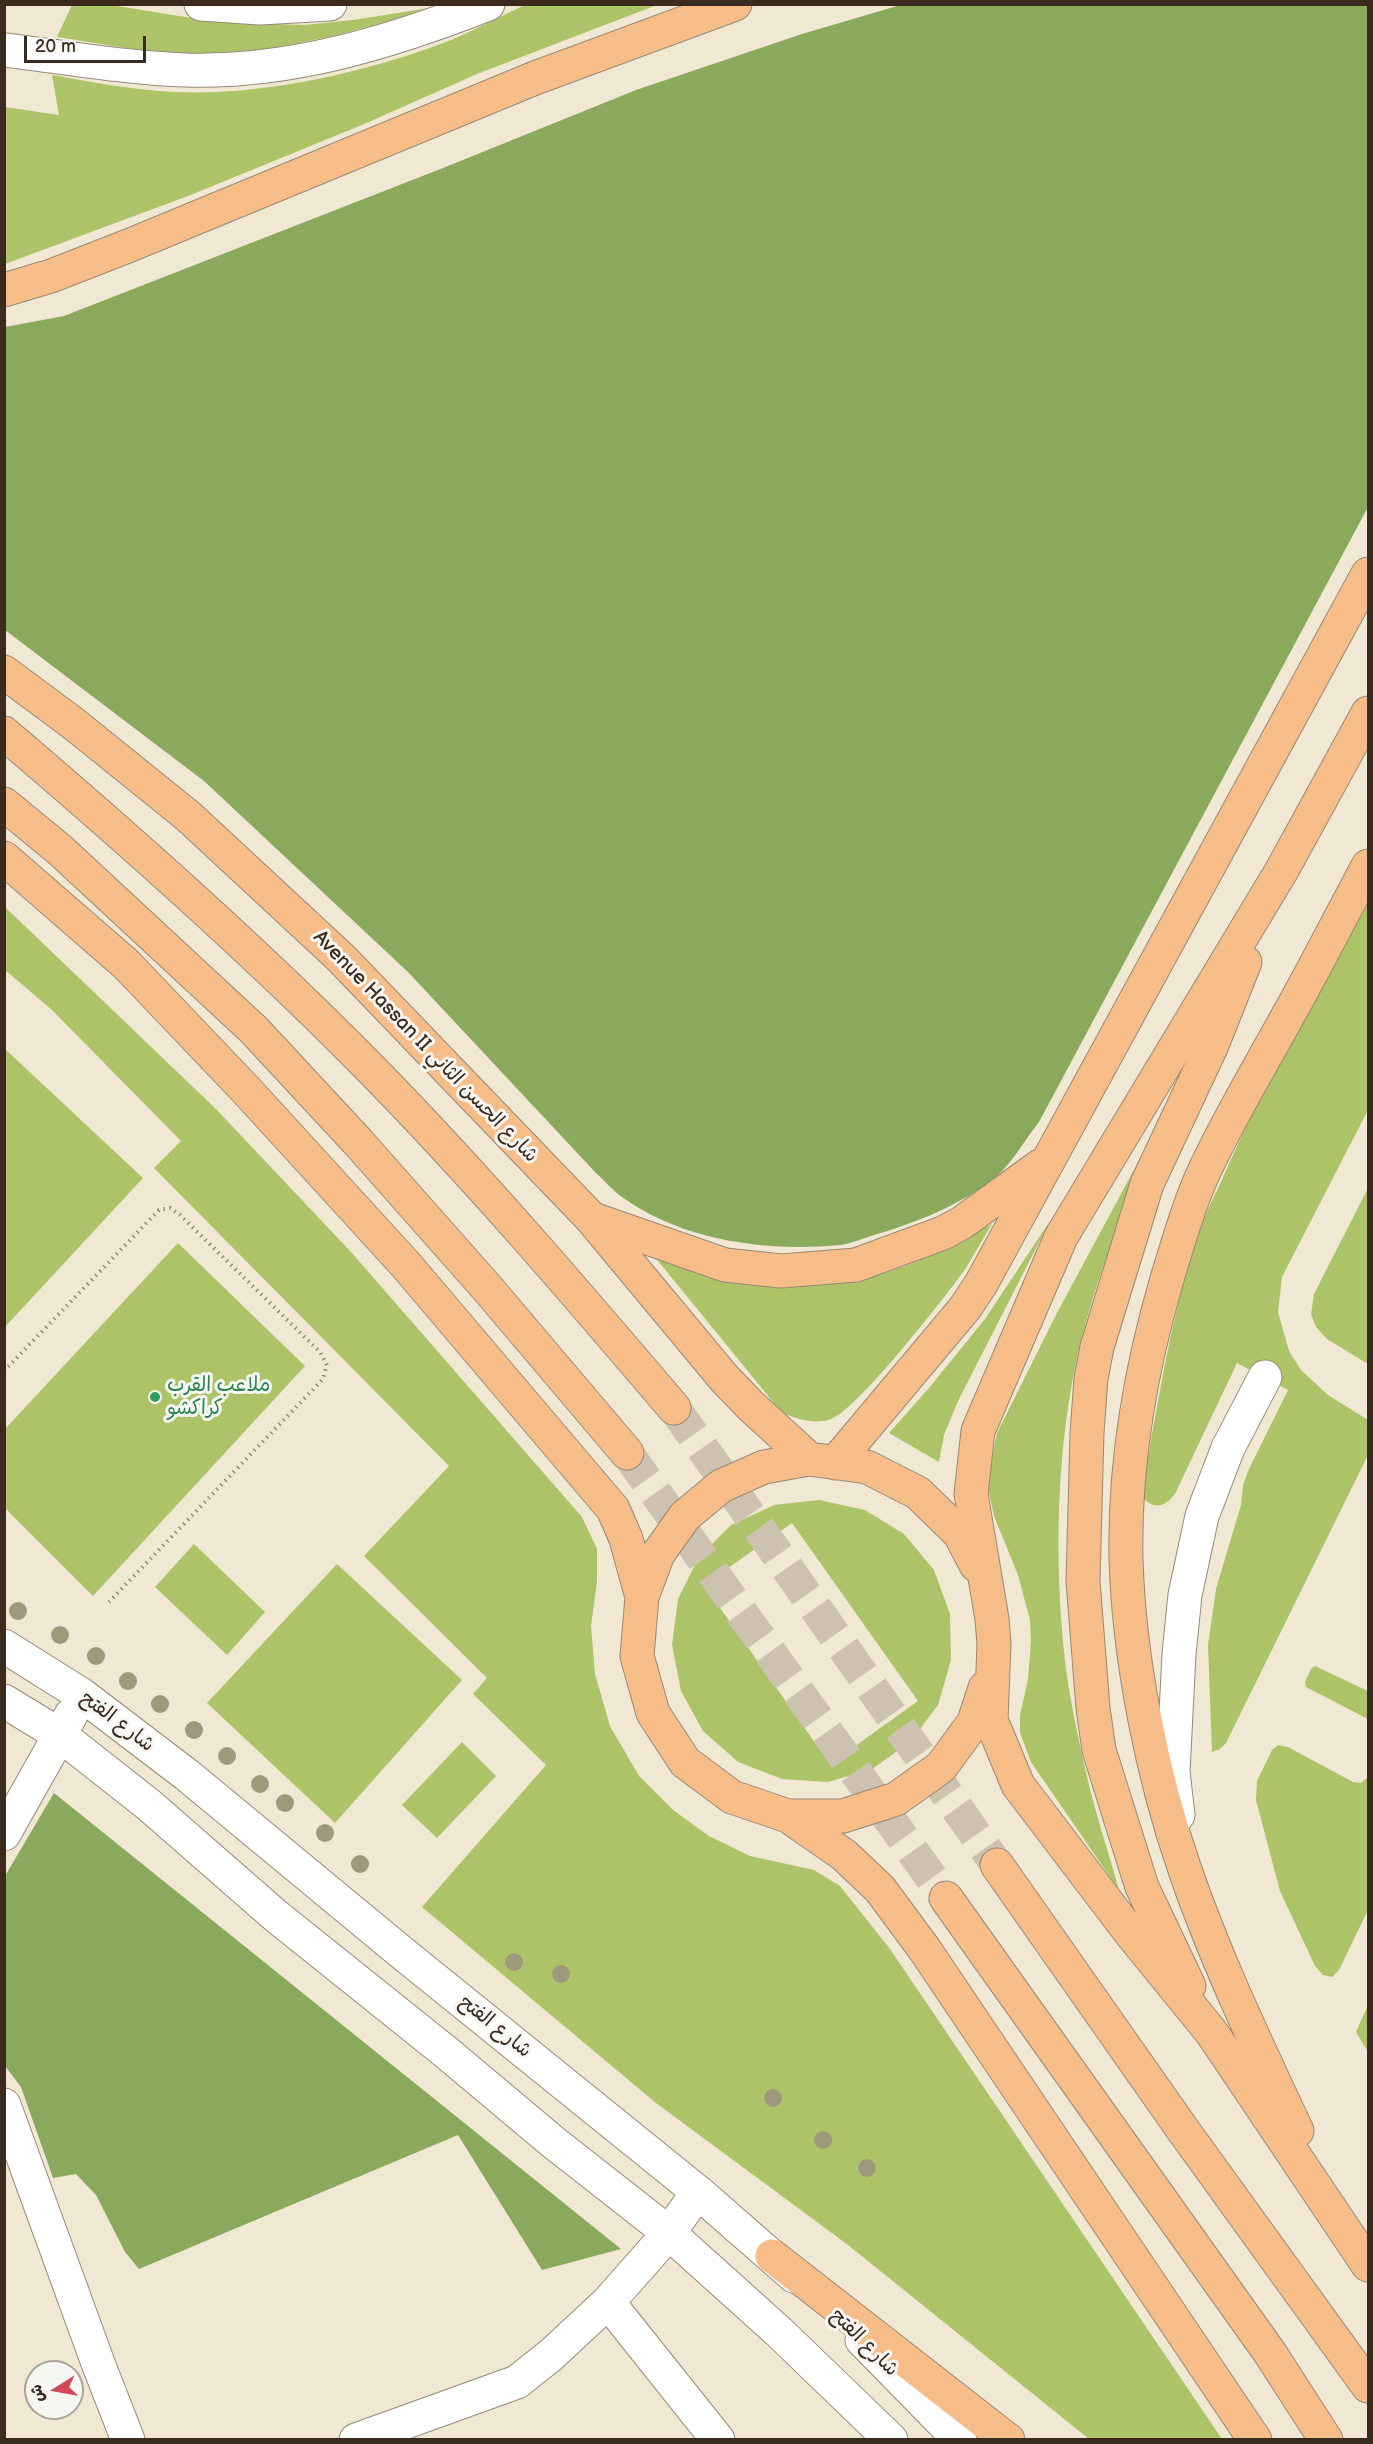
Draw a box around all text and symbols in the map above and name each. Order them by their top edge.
scale bar [27,24,148,62]
text: 20 m [35,36,76,57]
street label: Avenue Hassan II شارع الحسن الثاني [308,926,542,1168]
place label: ملاعب القرب كراكشو [167,1374,270,1421]
marker: ملاعب القرب كراكشو [148,1390,162,1404]
street label: شارع الفتح [75,1686,159,1758]
street label: شارع الفتح [454,1991,536,2063]
street label: شارع الفتح [825,2304,903,2382]
north arrow [24,2360,84,2420]
text: ش [27,2383,49,2404]

